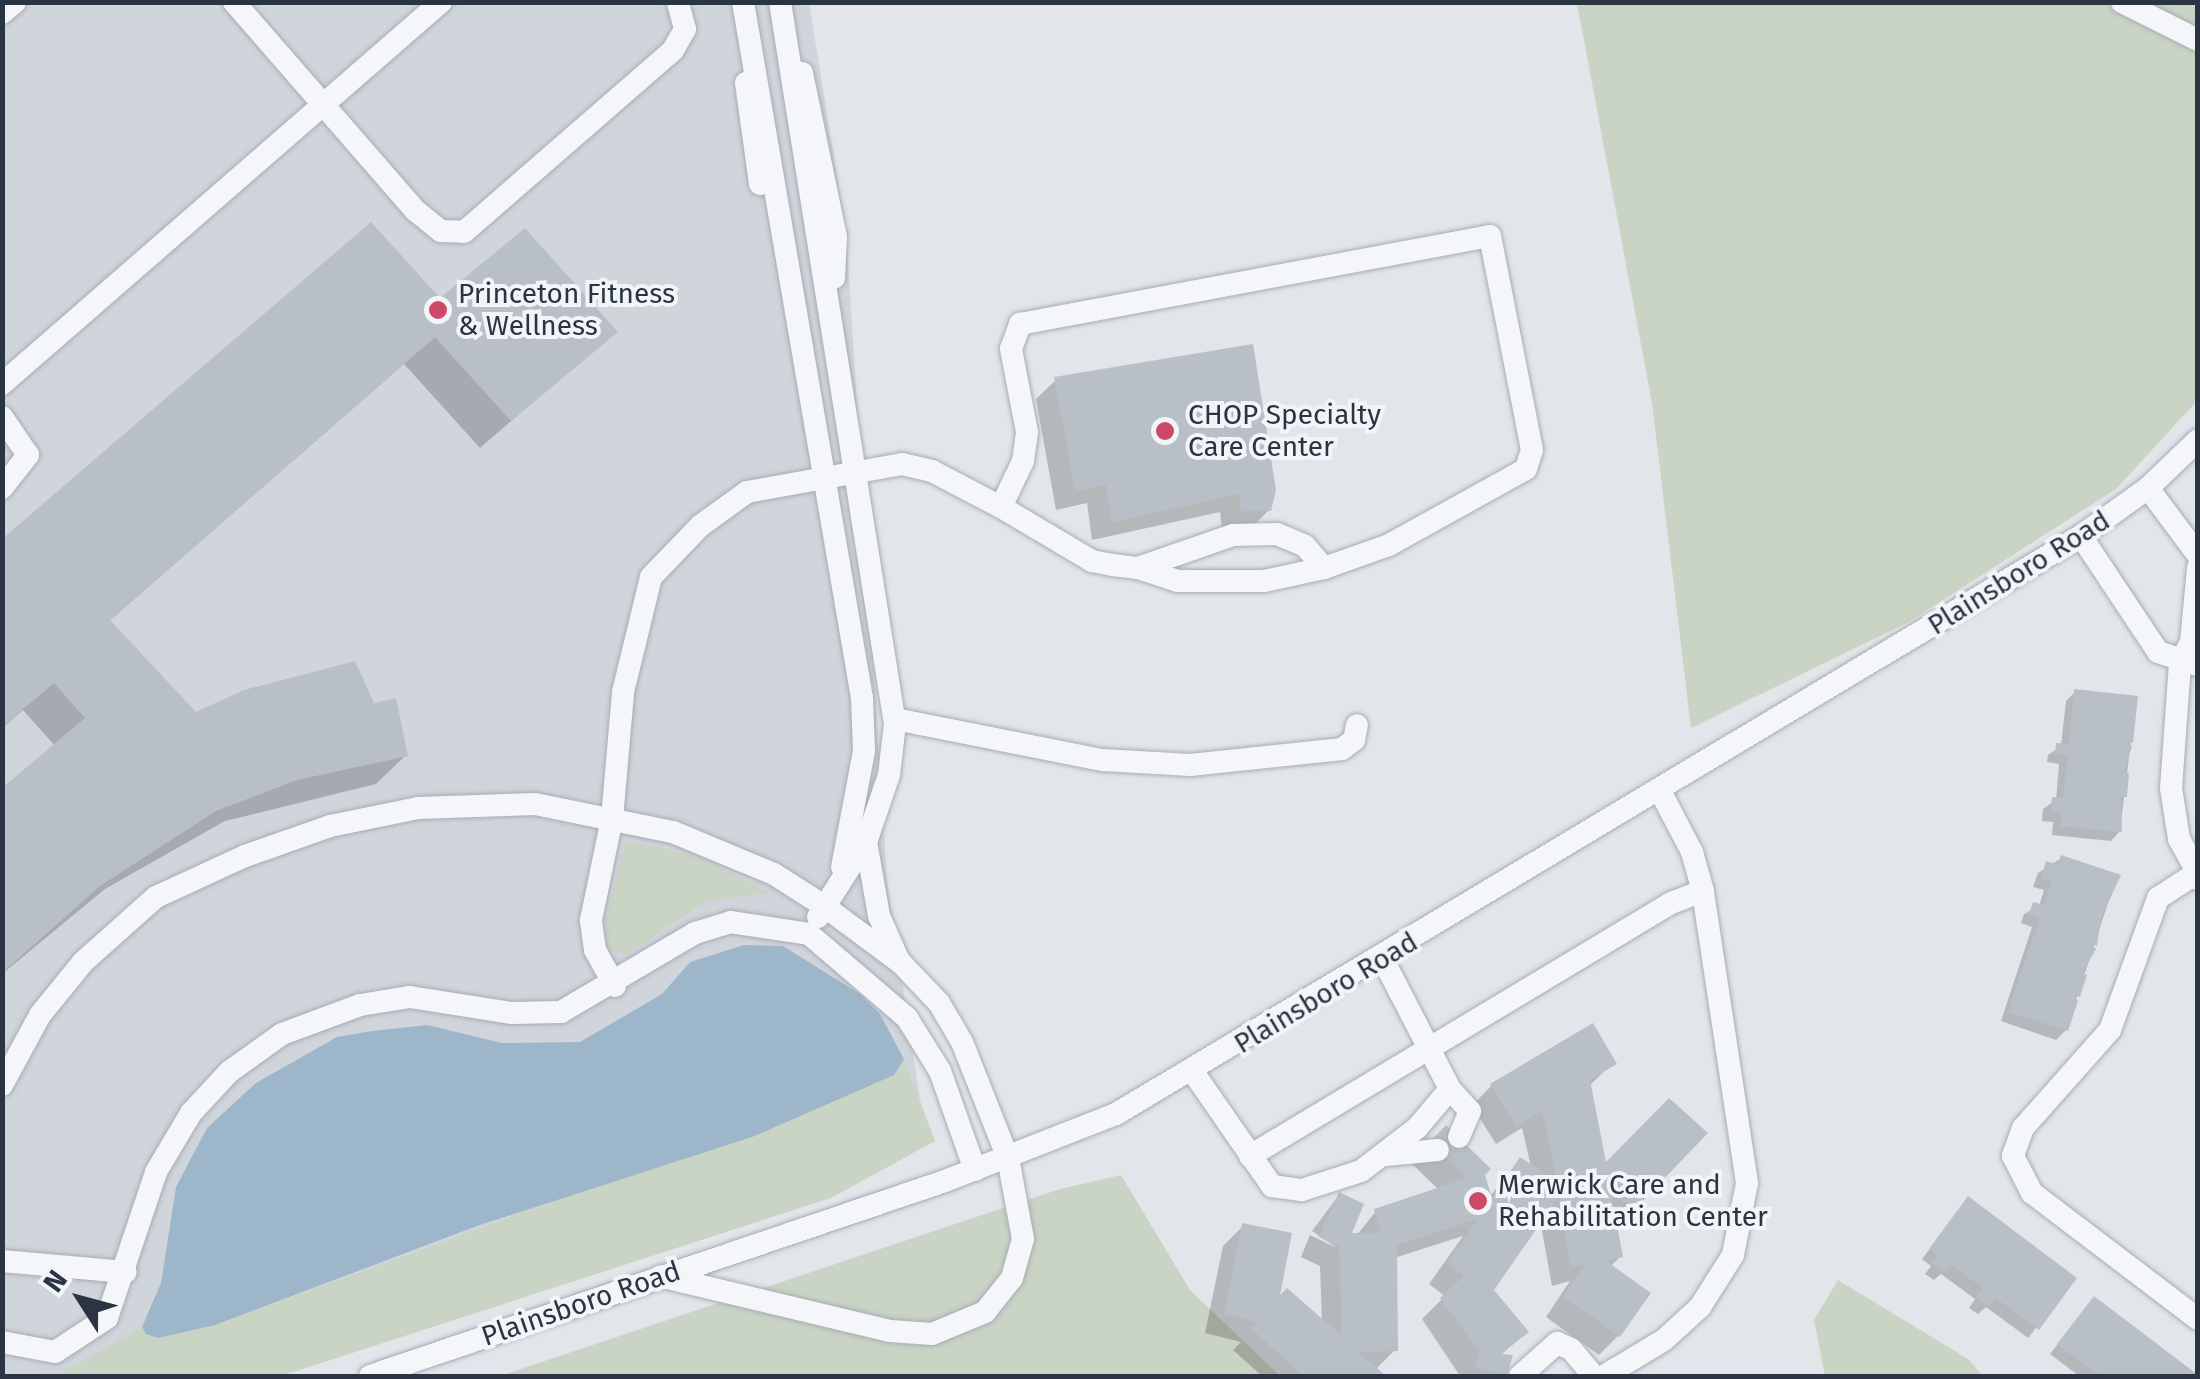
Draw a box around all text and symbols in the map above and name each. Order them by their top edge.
place label: Princeton Fitness & Wellness [458,277,675,343]
marker: Princeton Fitness & Wellness [427,299,449,321]
place label: CHOP Specialty Care Center [1188,398,1381,464]
marker: CHOP Specialty Care Center [1152,418,1178,444]
street label: Plainsboro Road [1922,504,2116,642]
street label: Plainsboro Road [1228,925,1424,1061]
place label: Merwick Care and Rehabilitation Center [1498,1168,1768,1234]
marker: Merwick Care and Rehabilitation Center [1467,1190,1489,1212]
north arrow [30,1249,130,1349]
street label: Plainsboro Road [477,1254,685,1354]
text: N [37,1264,74,1298]

